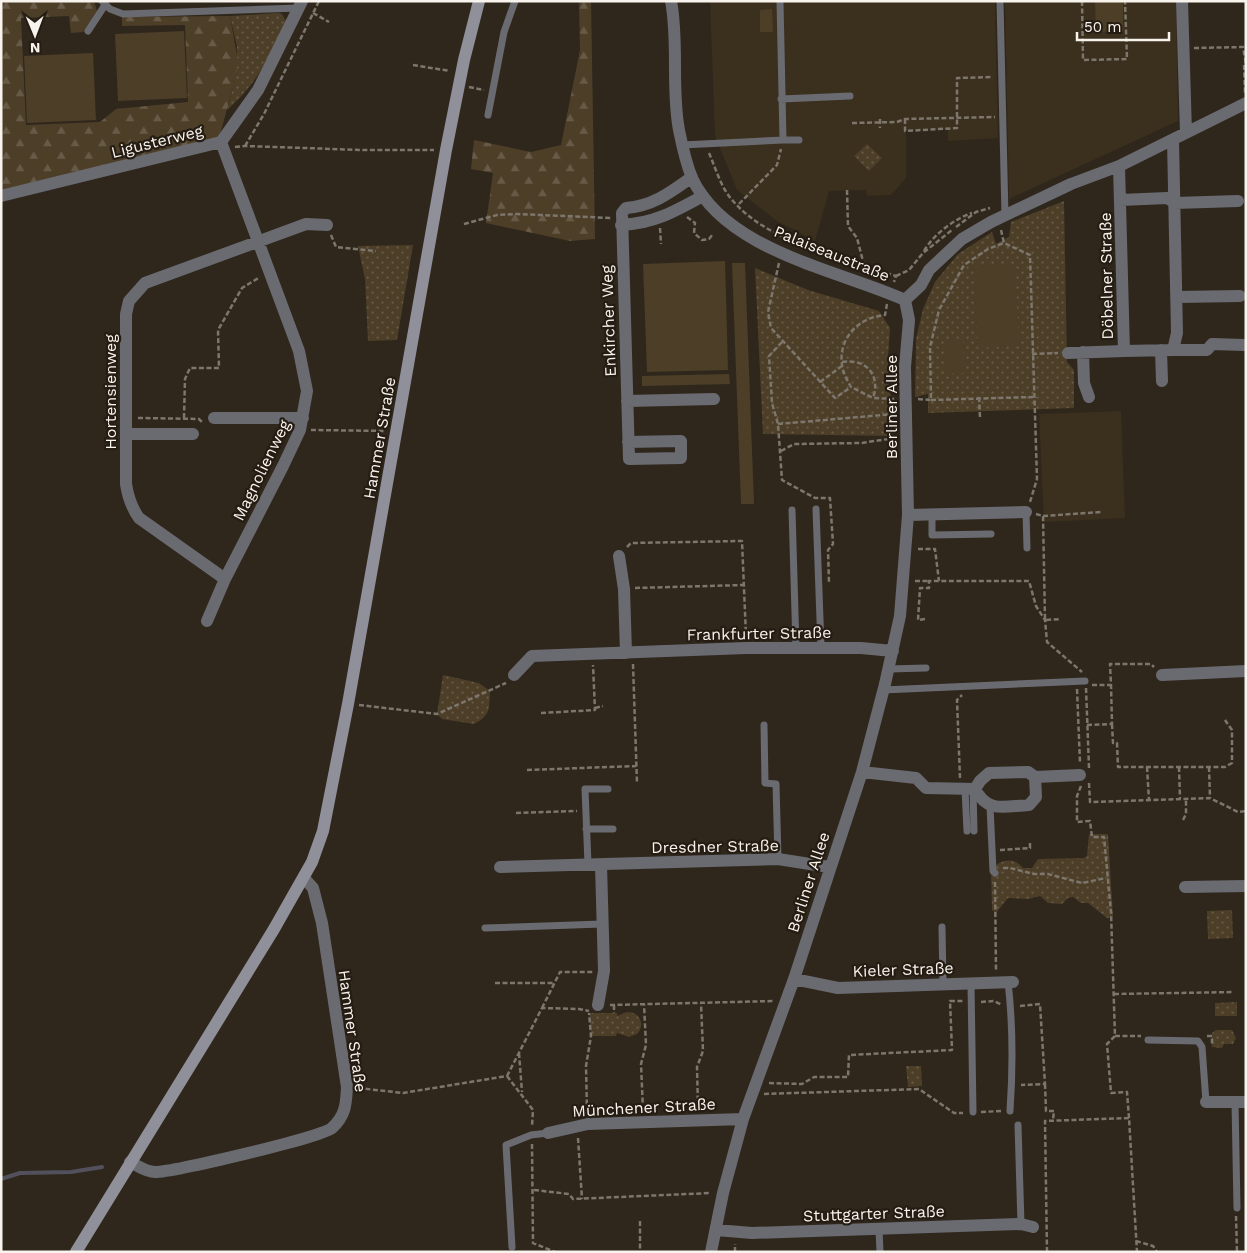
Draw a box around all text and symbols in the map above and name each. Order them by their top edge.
north arrow [10,10,60,60]
scale bar [1077,10,1170,42]
text: 50 m [1084,18,1121,36]
text: N [30,40,41,56]
street label: Ligusterweg [109,121,205,162]
street label: Döbelner Straße [1096,212,1117,340]
street label: Palaiseaustraße [771,222,892,285]
street label: Enkircher Weg [597,264,620,377]
street label: Hortensienweg [101,334,120,450]
street label: Berliner Allee [882,355,901,459]
street label: Hammer Straße [359,376,400,501]
street label: Magnolienweg [229,416,294,524]
street label: Frankfurter Straße [687,623,831,644]
street label: Berliner Allee [783,830,834,935]
street label: Dresdner Straße [651,836,779,857]
street label: Kieler Straße [852,958,954,981]
street label: Hammer Straße [335,969,371,1094]
street label: Münchener Straße [572,1094,716,1121]
street label: Stuttgarter Straße [803,1202,945,1225]

